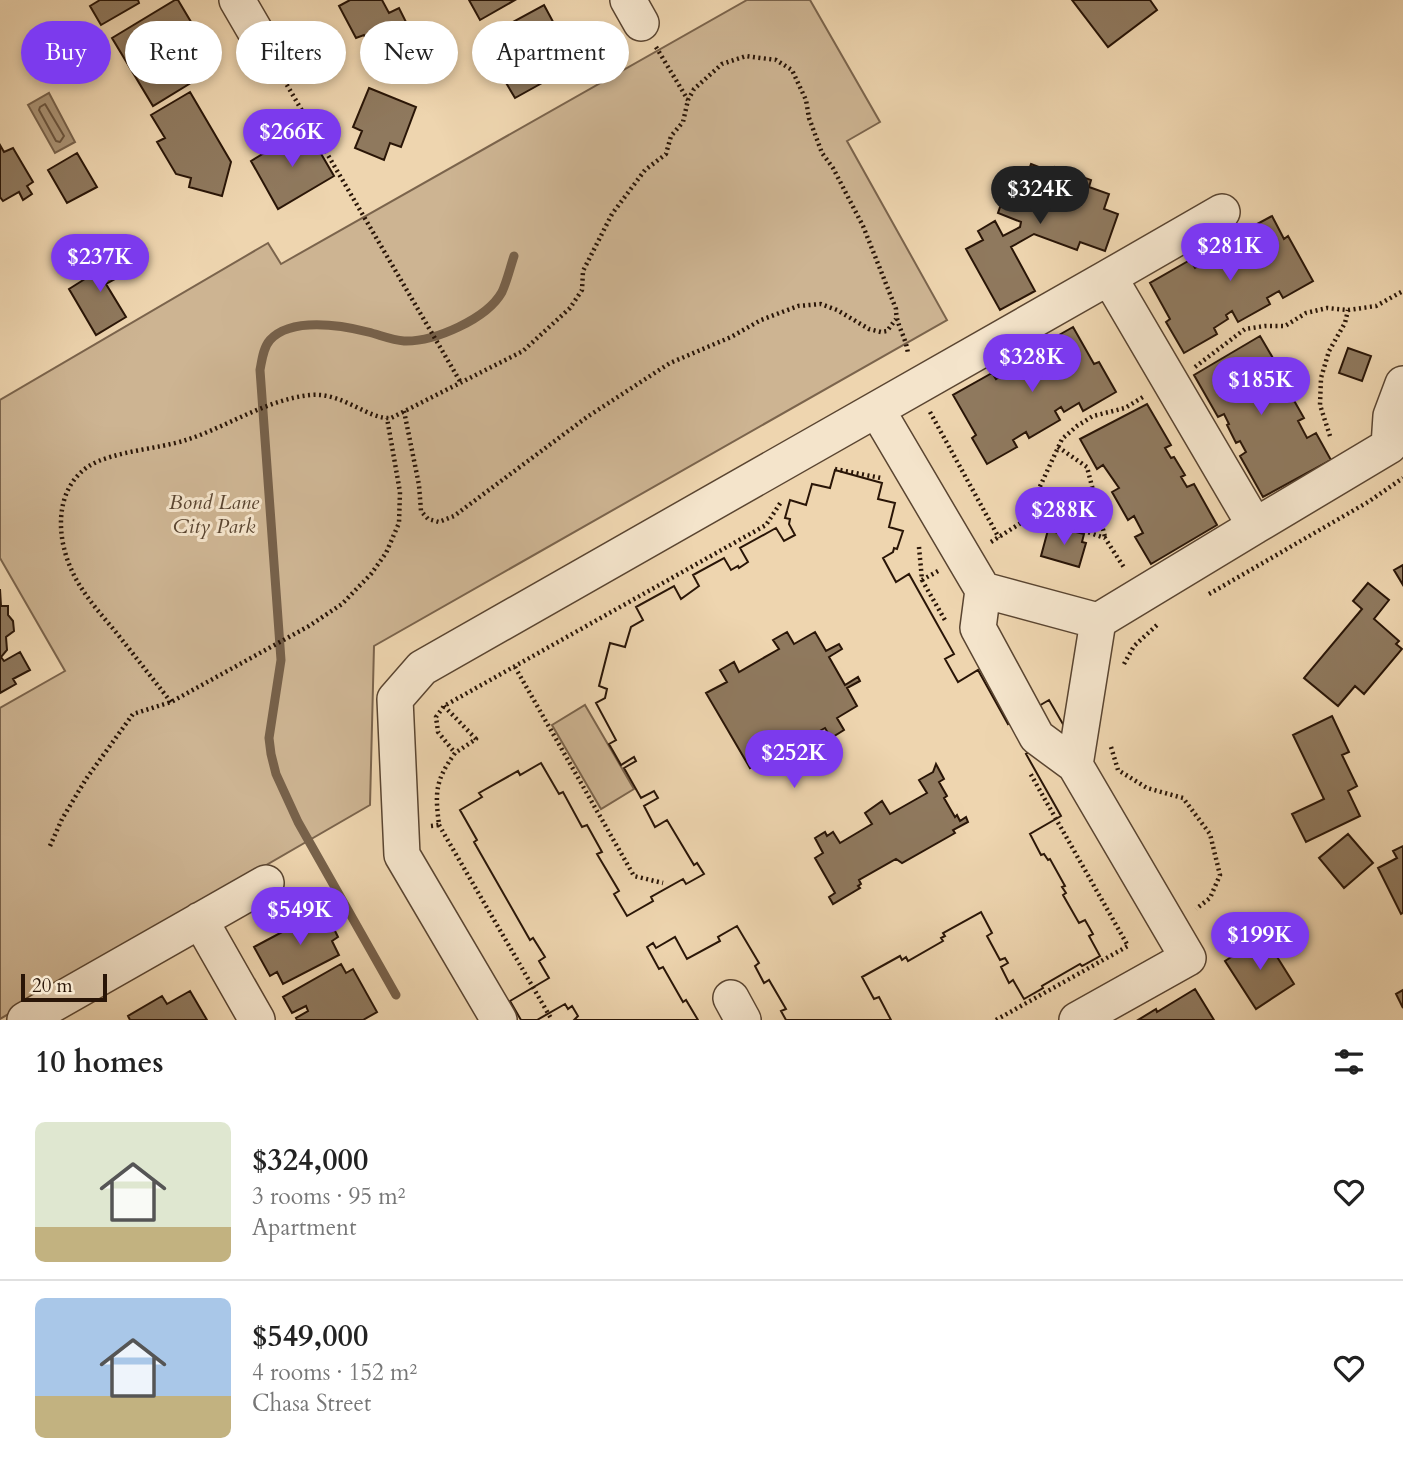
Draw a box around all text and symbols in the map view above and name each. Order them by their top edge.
chip: Buy [21,21,111,84]
chip: Rent [125,21,222,84]
chip: Filters [236,21,346,84]
chip: New [360,21,458,84]
chip: Apartment [472,21,629,84]
pin: $266K [243,110,341,169]
text: $266K [259,116,325,147]
pin: $324K [991,166,1089,226]
text: $324K [1007,173,1073,204]
pin: $281K [1181,224,1279,283]
text: $281K [1197,230,1263,261]
pin: $237K [51,234,149,294]
text: $237K [67,241,133,272]
pin: $328K [983,334,1081,394]
text: $328K [999,341,1065,372]
pin: $185K [1212,358,1310,417]
text: $185K [1228,364,1294,395]
park label: Bond Lane City Park [169,488,260,541]
pin: $288K [1015,488,1113,547]
text: $288K [1031,494,1097,525]
pin: $252K [745,730,843,790]
text: $252K [761,737,827,768]
pin: $549K [251,888,349,947]
text: $549K [267,894,333,925]
pin: $199K [1211,912,1309,972]
text: $199K [1227,919,1293,950]
scale bar [21,971,107,1003]
text: 20 m [32,973,73,999]
text: 10 homes [35,1042,164,1083]
icon: filters [1330,1043,1368,1081]
text: $324,000 [252,1140,368,1181]
icon: home [91,1150,175,1234]
icon: heart [1330,1173,1368,1211]
text: 3 rooms · 95 m² [252,1181,405,1212]
text: Apartment [252,1212,356,1243]
text: $549,000 [252,1316,368,1357]
icon: home [91,1326,175,1410]
icon: heart [1330,1349,1368,1387]
text: 4 rooms · 152 m² [252,1357,417,1388]
text: Chasa Street [252,1388,371,1419]

